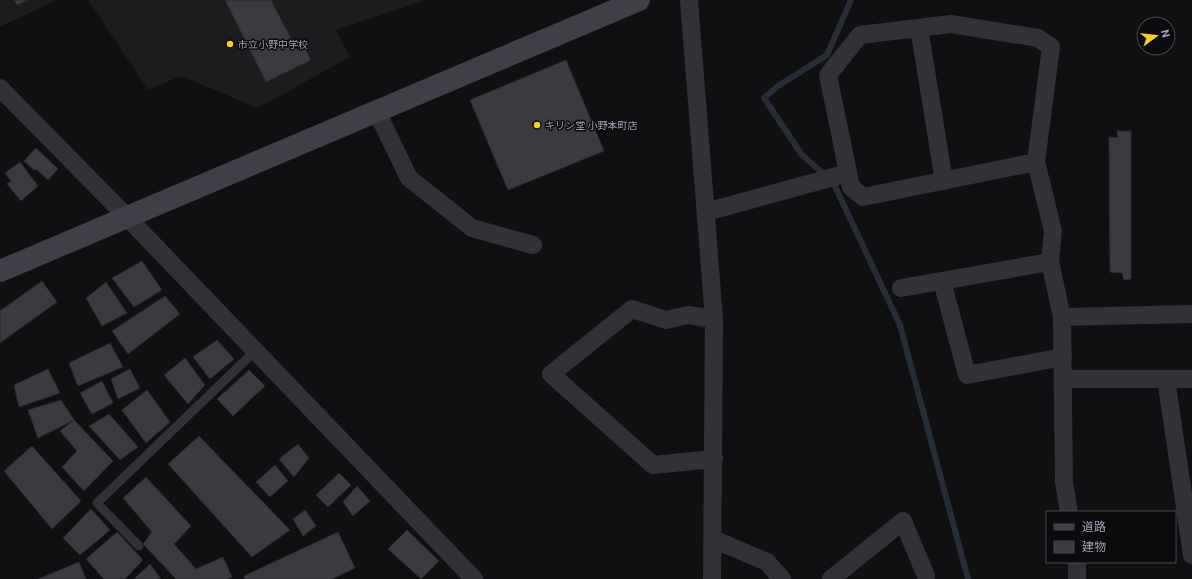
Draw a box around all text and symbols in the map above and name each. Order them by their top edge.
north arrow [1136,16,1176,56]
text: N [1158,28,1173,39]
marker: 市立小野中学校 [225,39,235,49]
place label: 市立小野中学校 [238,39,308,50]
marker: キリン堂 小野本町店 [532,120,542,130]
place label: キリン堂 小野本町店 [545,120,637,131]
legend [1046,511,1176,563]
text: 道路 [1082,520,1106,534]
text: 建物 [1082,540,1106,554]

